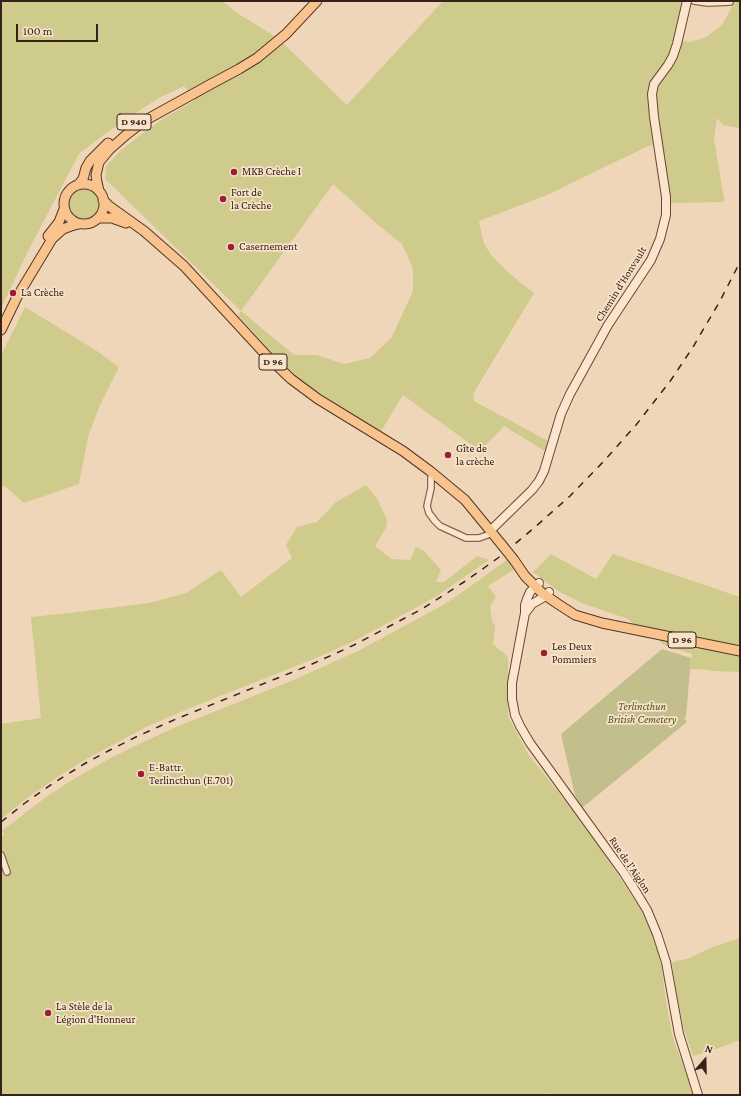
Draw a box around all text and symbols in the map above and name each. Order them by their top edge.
scale bar [18,16,100,42]
text: 100 m [23,24,52,38]
road number: D 940 [117,114,151,130]
place label: MKB Crèche I [242,165,301,179]
marker: MKB Crèche I [229,167,239,177]
place label: Fort de la Crèche [231,186,271,212]
marker: Fort de la Crèche [218,194,228,204]
place label: Casernement [239,240,298,254]
marker: Casernement [226,242,236,252]
street label: Chemin d'Honvault [593,244,649,324]
place label: La Crèche [21,286,64,300]
marker: La Crèche [8,288,18,298]
road number: D 96 [259,354,287,370]
place label: Gîte de la crèche [456,442,494,468]
marker: Gîte de la crèche [443,450,453,460]
road number: D 96 [668,632,696,648]
place label: Les Deux Pommiers [552,640,596,666]
marker: Les Deux Pommiers [539,648,549,658]
park label: Terlincthun British Cemetery [608,700,676,726]
place label: E-Battr. Terlincthun (E.701) [149,761,233,787]
marker: E-Battr. Terlincthun (E.701) [136,769,146,779]
street label: Rue de l'Aiglon [606,834,654,896]
place label: La Stèle de la Légion d'Honneur [56,1000,135,1026]
marker: La Stèle de la Légion d'Honneur [43,1008,53,1018]
north arrow [685,1040,725,1080]
text: N [704,1042,715,1056]

